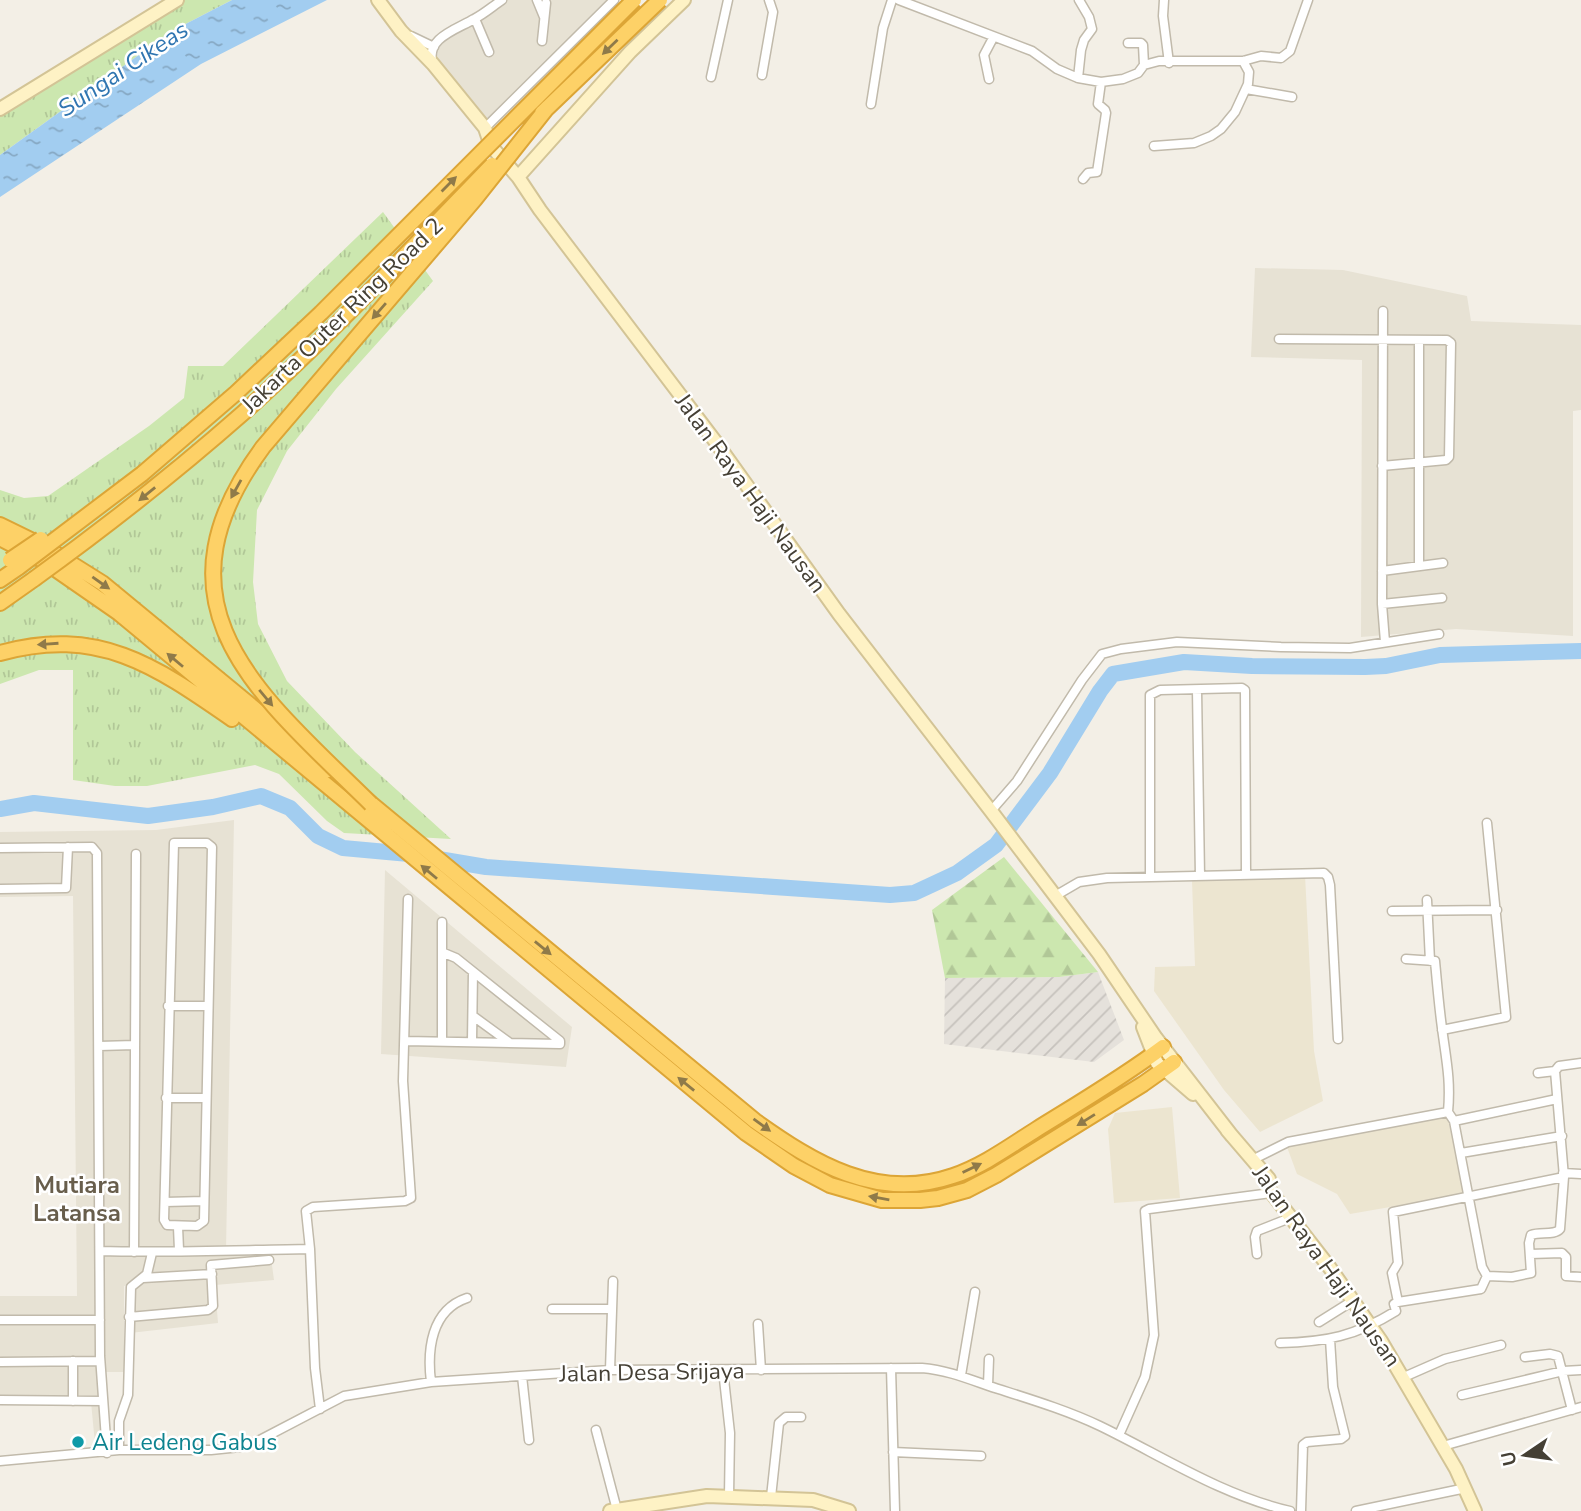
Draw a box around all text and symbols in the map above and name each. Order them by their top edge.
water label: Sungai Cikeas [52,14,194,124]
one-way arrow [602,38,619,54]
one-way arrow [441,176,458,193]
street label: Jakarta Outer Ring Road 2 [234,211,450,421]
one-way arrow [372,303,387,320]
street label: Jalan Raya Haji Nausan [667,386,834,599]
one-way arrow [230,479,242,498]
one-way arrow [139,486,157,501]
one-way arrow [92,576,110,590]
one-way arrow [36,639,58,650]
one-way arrow [166,653,183,668]
one-way arrow [259,688,274,706]
one-way arrow [420,864,438,879]
one-way arrow [534,940,552,955]
one-way arrow [677,1077,694,1092]
one-way arrow [1076,1114,1095,1127]
one-way arrow [753,1118,771,1132]
street label: Jalan Raya Haji Nausan [1245,1158,1408,1373]
one-way arrow [962,1162,982,1173]
district label: Mutiara Latansa [33,1169,121,1229]
one-way arrow [868,1193,890,1204]
street label: Jalan Desa Srijaya [558,1355,745,1390]
north arrow [1490,1420,1560,1490]
place label: Air Ledeng Gabus [92,1427,277,1458]
marker: Air Ledeng Gabus [70,1434,86,1450]
text: U [1495,1449,1524,1468]

